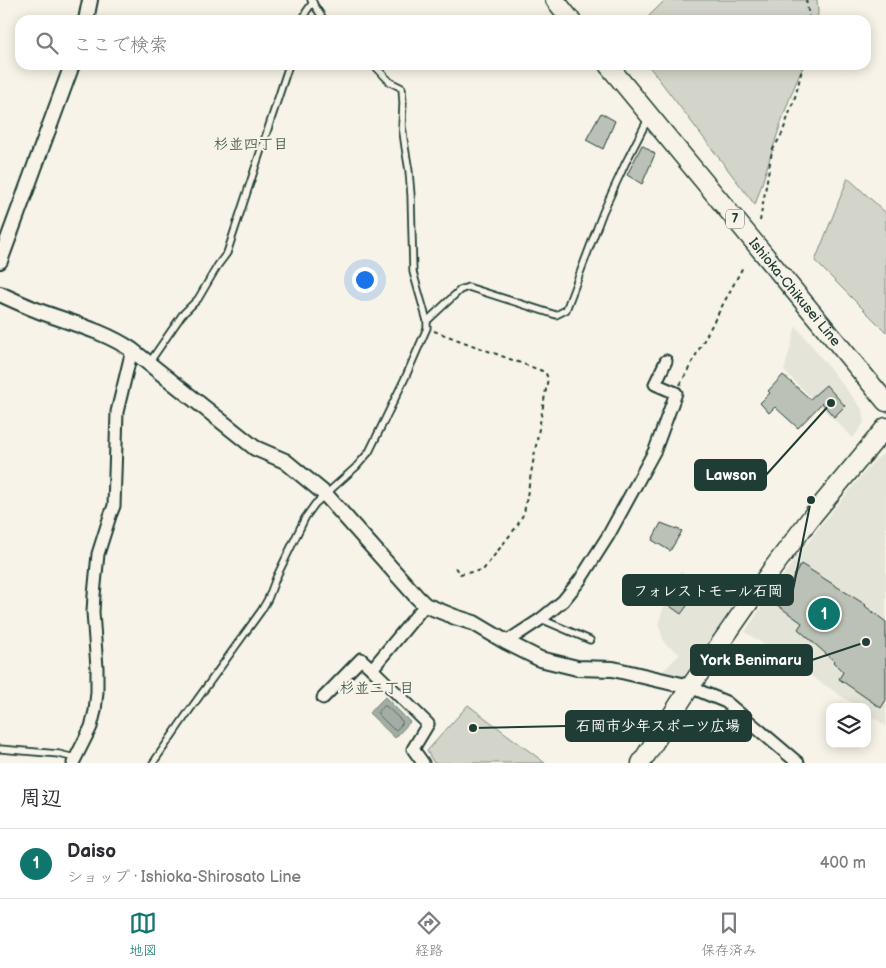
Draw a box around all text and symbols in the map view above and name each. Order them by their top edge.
search box [15,15,871,70]
icon: search [33,29,61,57]
text: ここで検索 [73,34,168,57]
district label: 杉並四丁目 [213,135,289,154]
road number: 7 [726,210,744,228]
street label: Ishioka-Chikusei Line [745,234,844,350]
your location [352,267,378,293]
callout: Lawson [695,460,766,490]
text: Lawson [705,466,757,485]
callout: フォレストモール石岡 [623,575,793,605]
text: フォレストモール石岡 [633,582,783,601]
pin: 1 [808,595,840,633]
callout: York Benimaru [691,645,812,675]
text: York Benimaru [700,651,802,670]
district label: 杉並二丁目 [339,679,415,698]
map controls [826,703,871,748]
button: layers [826,703,871,748]
callout: 石岡市少年スポーツ広場 [566,711,751,741]
text: 石岡市少年スポーツ広場 [576,717,740,736]
text: 周辺 [20,786,62,811]
text: Daiso [67,840,116,863]
text: 1 [33,854,39,873]
text: 400 m [820,854,866,873]
text: ショップ · Ishioka-Shirosato Line [67,868,301,887]
tab: 地図 [129,909,157,959]
tab: 経路 [415,909,443,959]
tab: 保存済み [701,909,757,959]

